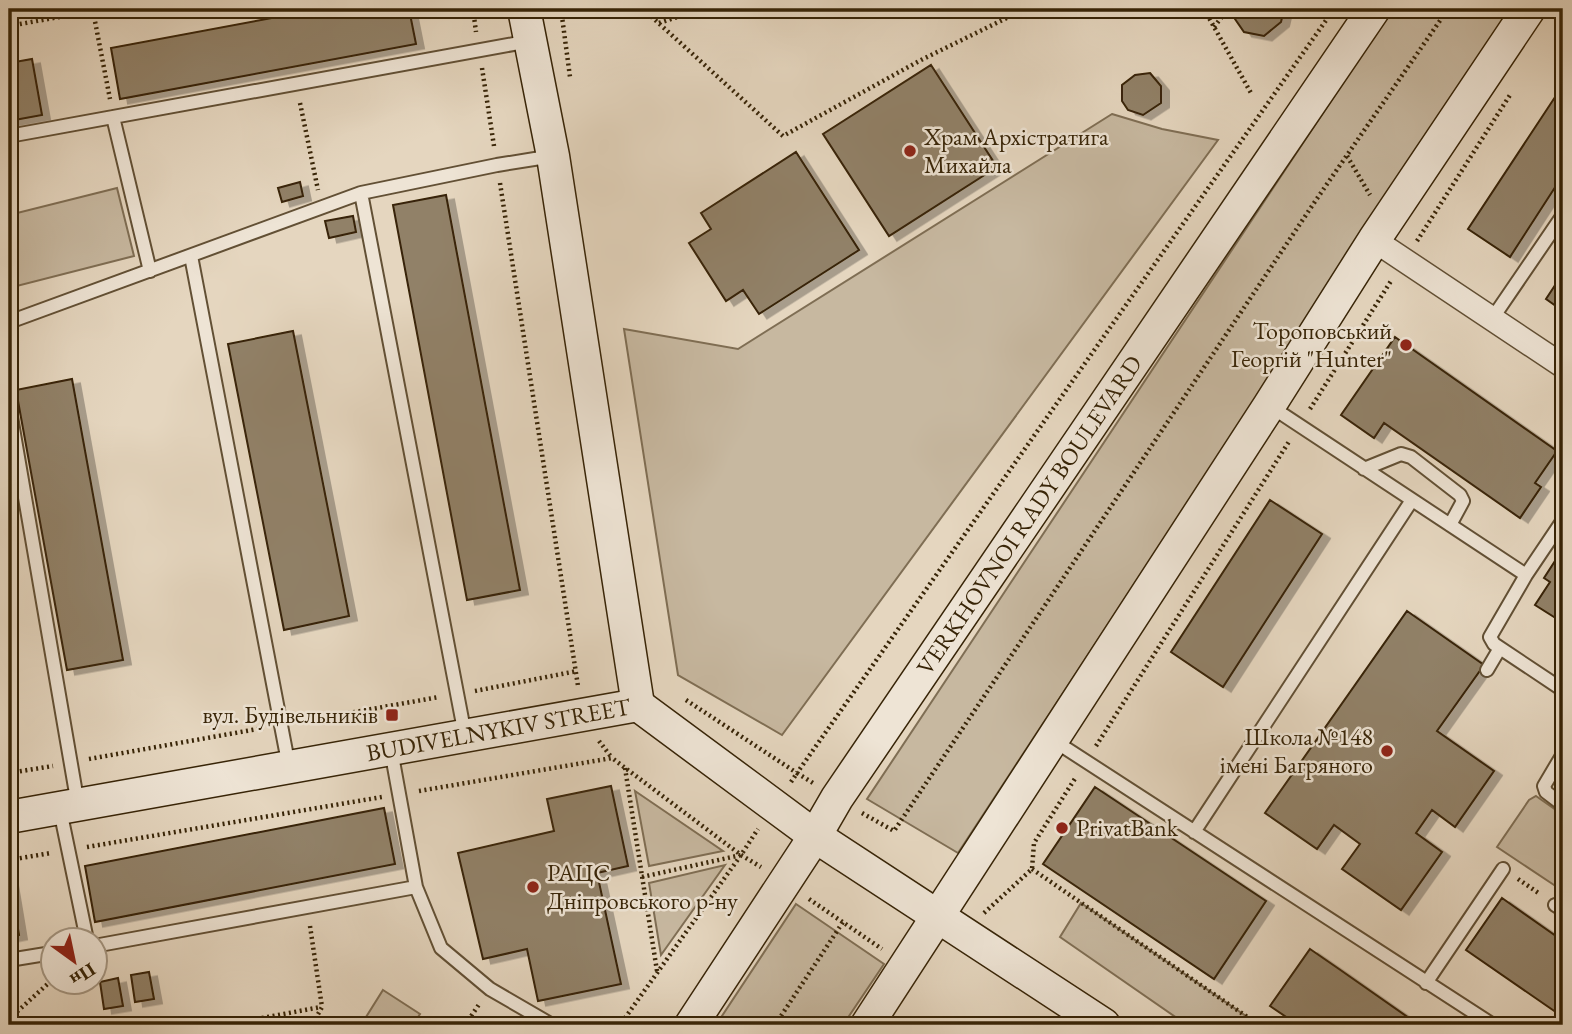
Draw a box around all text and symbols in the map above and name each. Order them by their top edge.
place label: Храм Архістратига Михайла [923,121,1109,180]
marker: Храм Архістратига Михайла [902,143,918,159]
place label: Тороповський Георгій "Hunter" [1231,315,1392,374]
marker: Тороповський Георгій "Hunter" [1398,337,1414,353]
street label: VERKHOVNOI RADY BOULEVARD [909,349,1149,681]
street label: BUDIVELNYKIV STREET [364,690,634,768]
place label: вул. Будівельників [202,699,378,730]
marker: вул. Будівельників [384,707,400,723]
place label: Школа №148 імені Багряного [1220,721,1373,780]
marker: Школа №148 імені Багряного [1379,743,1395,759]
place label: PrivatBank [1076,812,1179,843]
marker: PrivatBank [1054,820,1070,836]
place label: РАЦС Дніпровського р-ну [547,857,738,916]
marker: РАЦС Дніпровського р-ну [525,879,541,895]
north arrow [38,926,108,996]
text: Пн [65,957,101,992]

